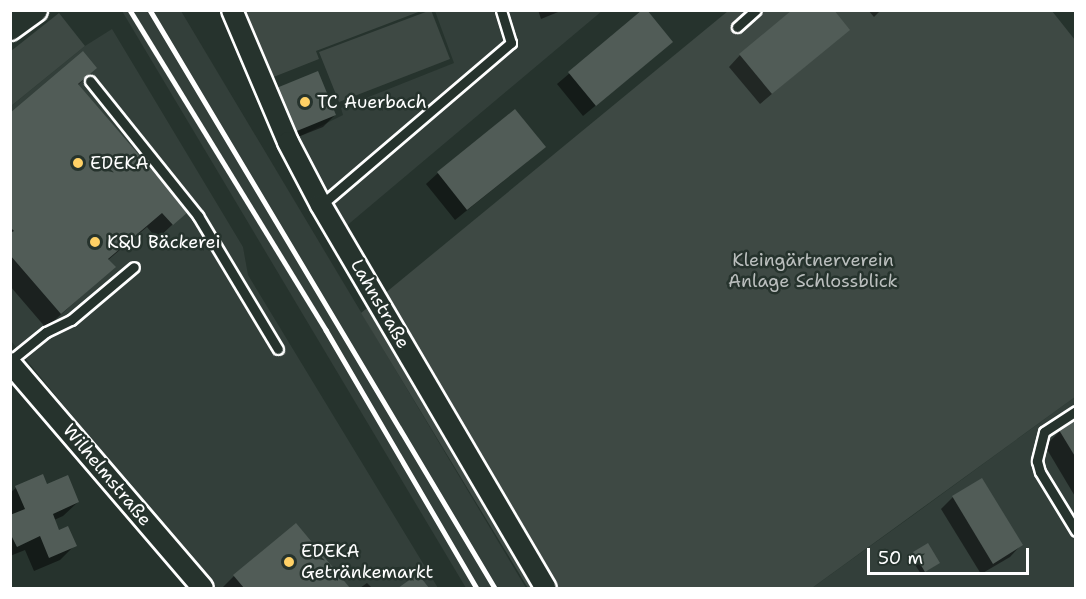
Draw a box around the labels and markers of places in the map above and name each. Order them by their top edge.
place label: TC Auerbach [317,91,427,113]
marker: TC Auerbach [298,95,312,109]
place label: EDEKA [90,152,148,174]
marker: EDEKA [71,156,85,170]
place label: K&U Bäckerei [107,231,221,253]
marker: K&U Bäckerei [88,235,102,249]
place label: EDEKA Getränkemarkt [301,541,433,584]
marker: EDEKA Getränkemarkt [282,555,296,569]

